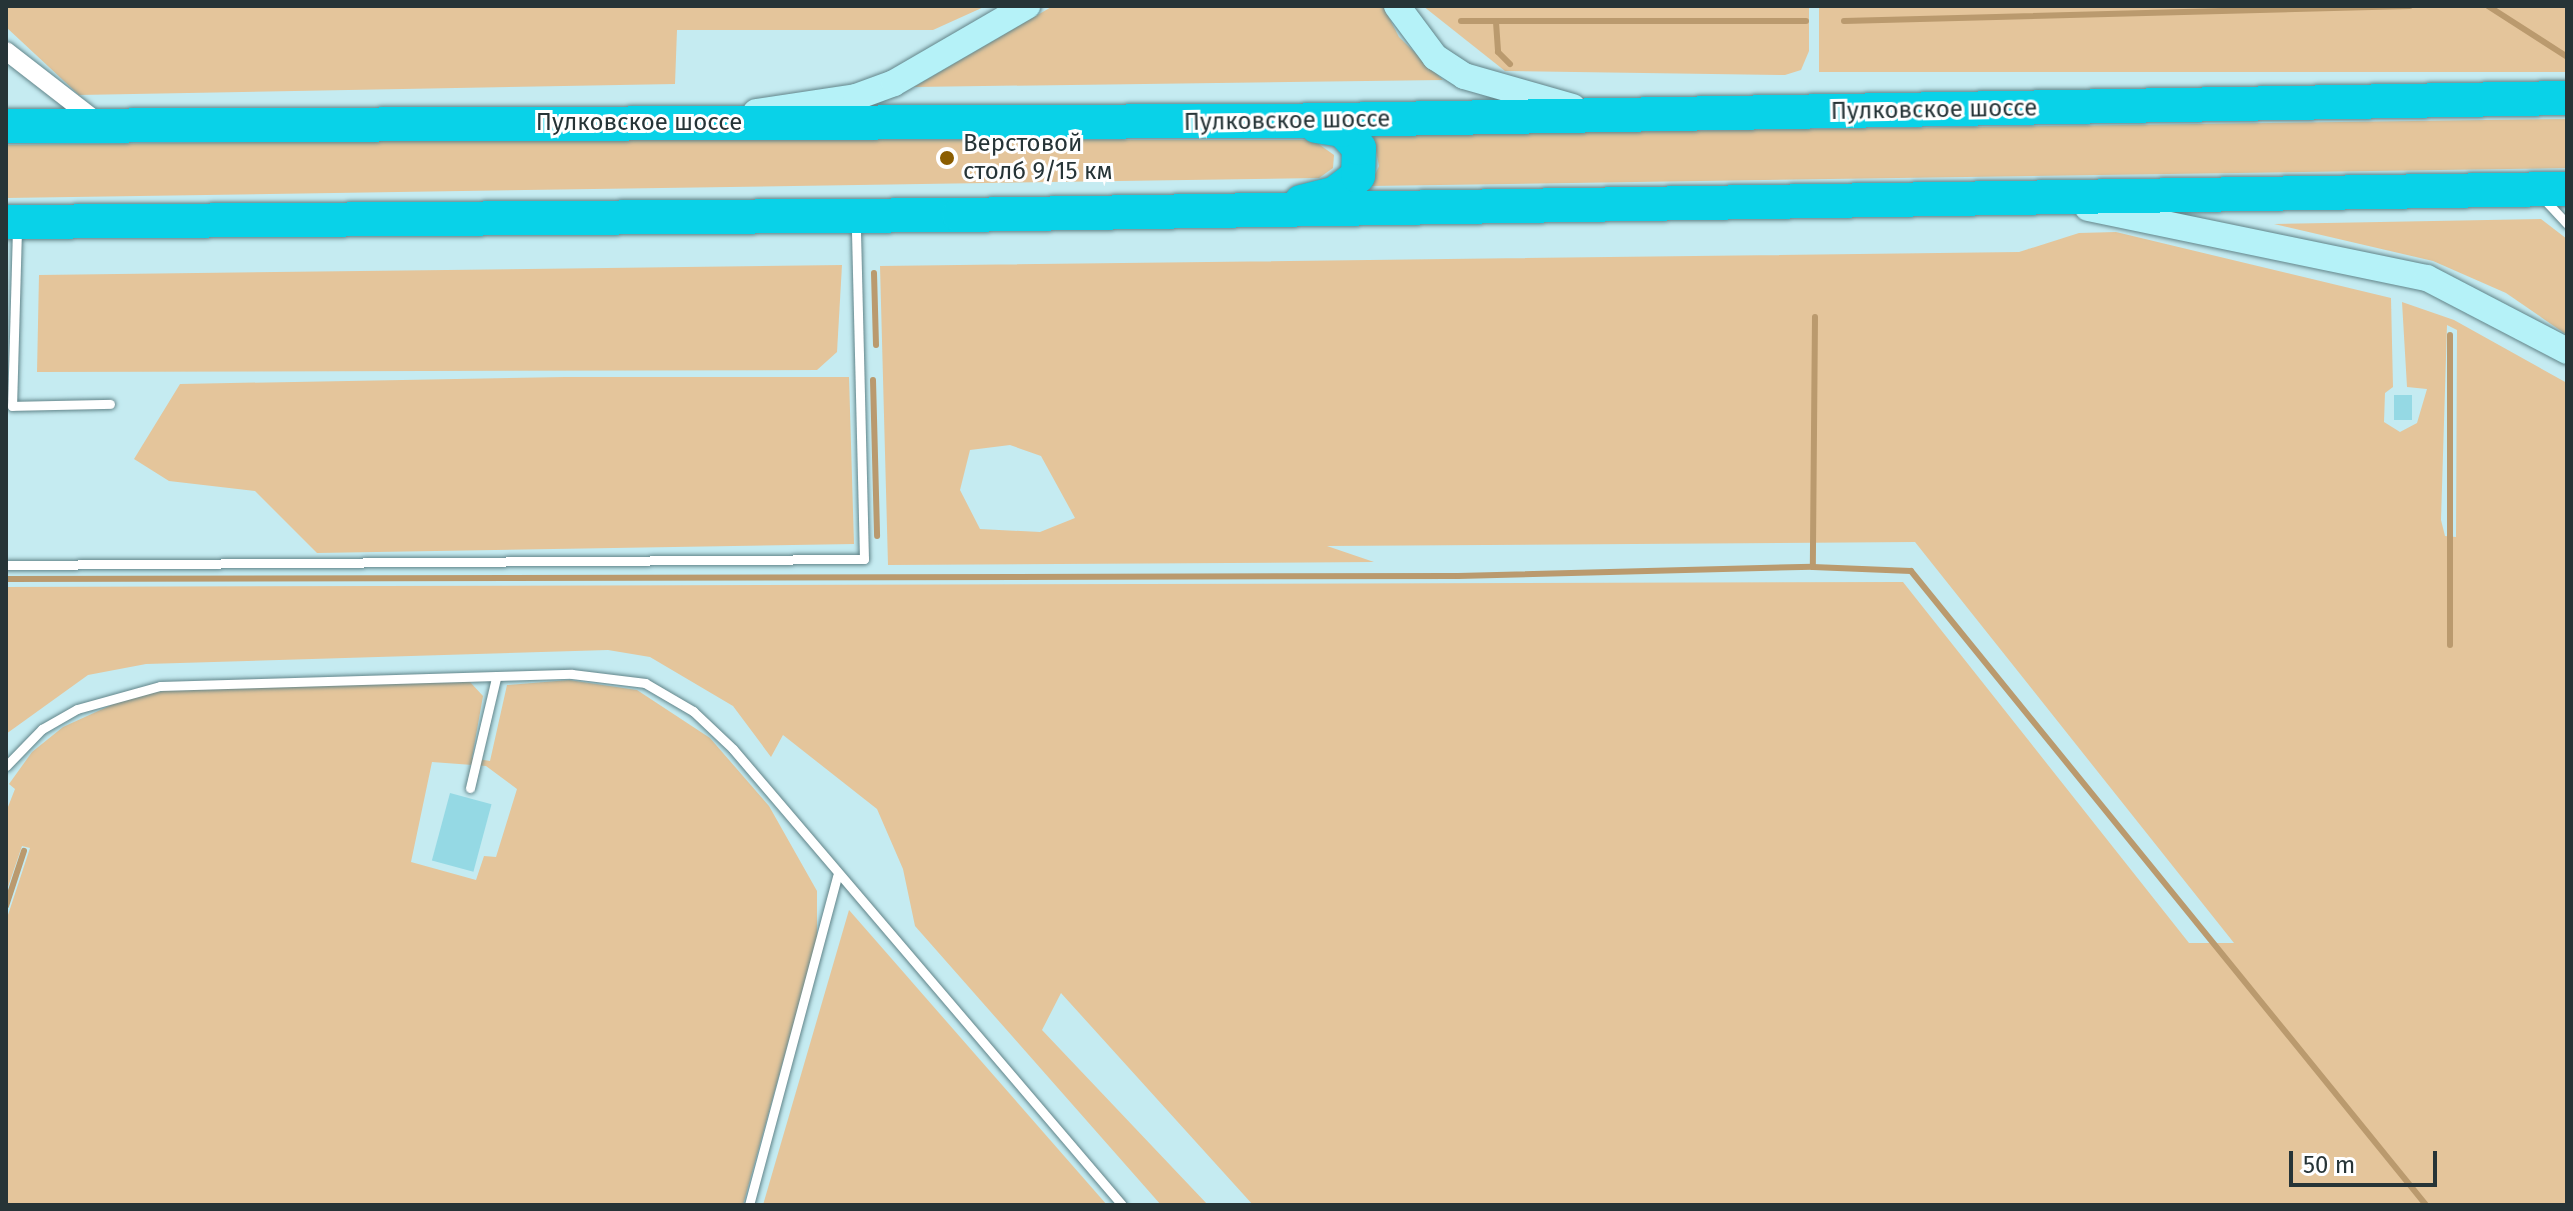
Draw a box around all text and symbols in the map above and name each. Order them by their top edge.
street label: Пулковское шоссе [1830,94,2038,126]
street label: Пулковское шоссе [1183,105,1391,137]
street label: Пулковское шоссе [536,109,742,137]
place label: Верстовой столб 9/15 км [963,130,1113,186]
marker: Верстовой столб 9/15 км [938,149,956,167]
scale bar [2293,1135,2441,1185]
text: 50 m [2303,1151,2355,1179]

